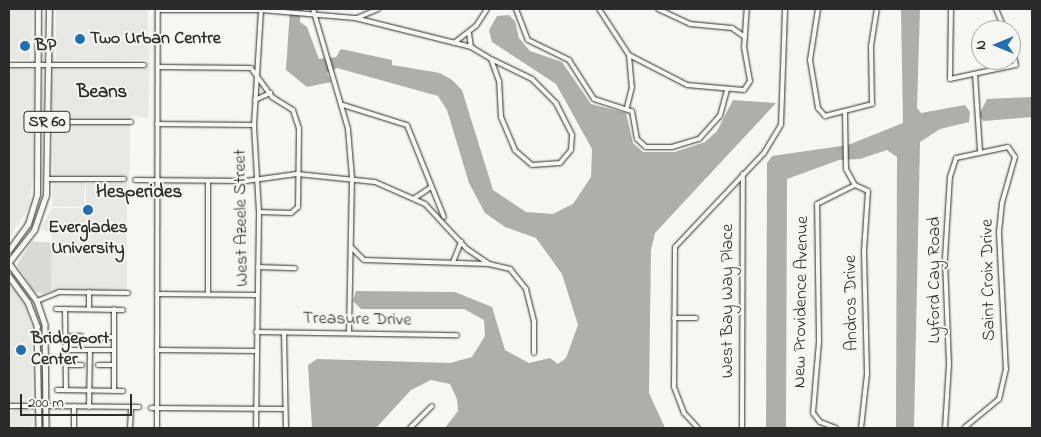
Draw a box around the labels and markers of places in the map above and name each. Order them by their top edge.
place label: Two Urban Centre [90,28,221,50]
marker: Two Urban Centre [74,33,86,45]
place label: BP [35,35,56,57]
marker: BP [19,40,31,52]
marker: Everglades University [82,204,94,216]
place label: Everglades University [48,218,128,260]
place label: Bridgeport Center [31,329,109,372]
marker: Bridgeport Center [15,344,27,356]

